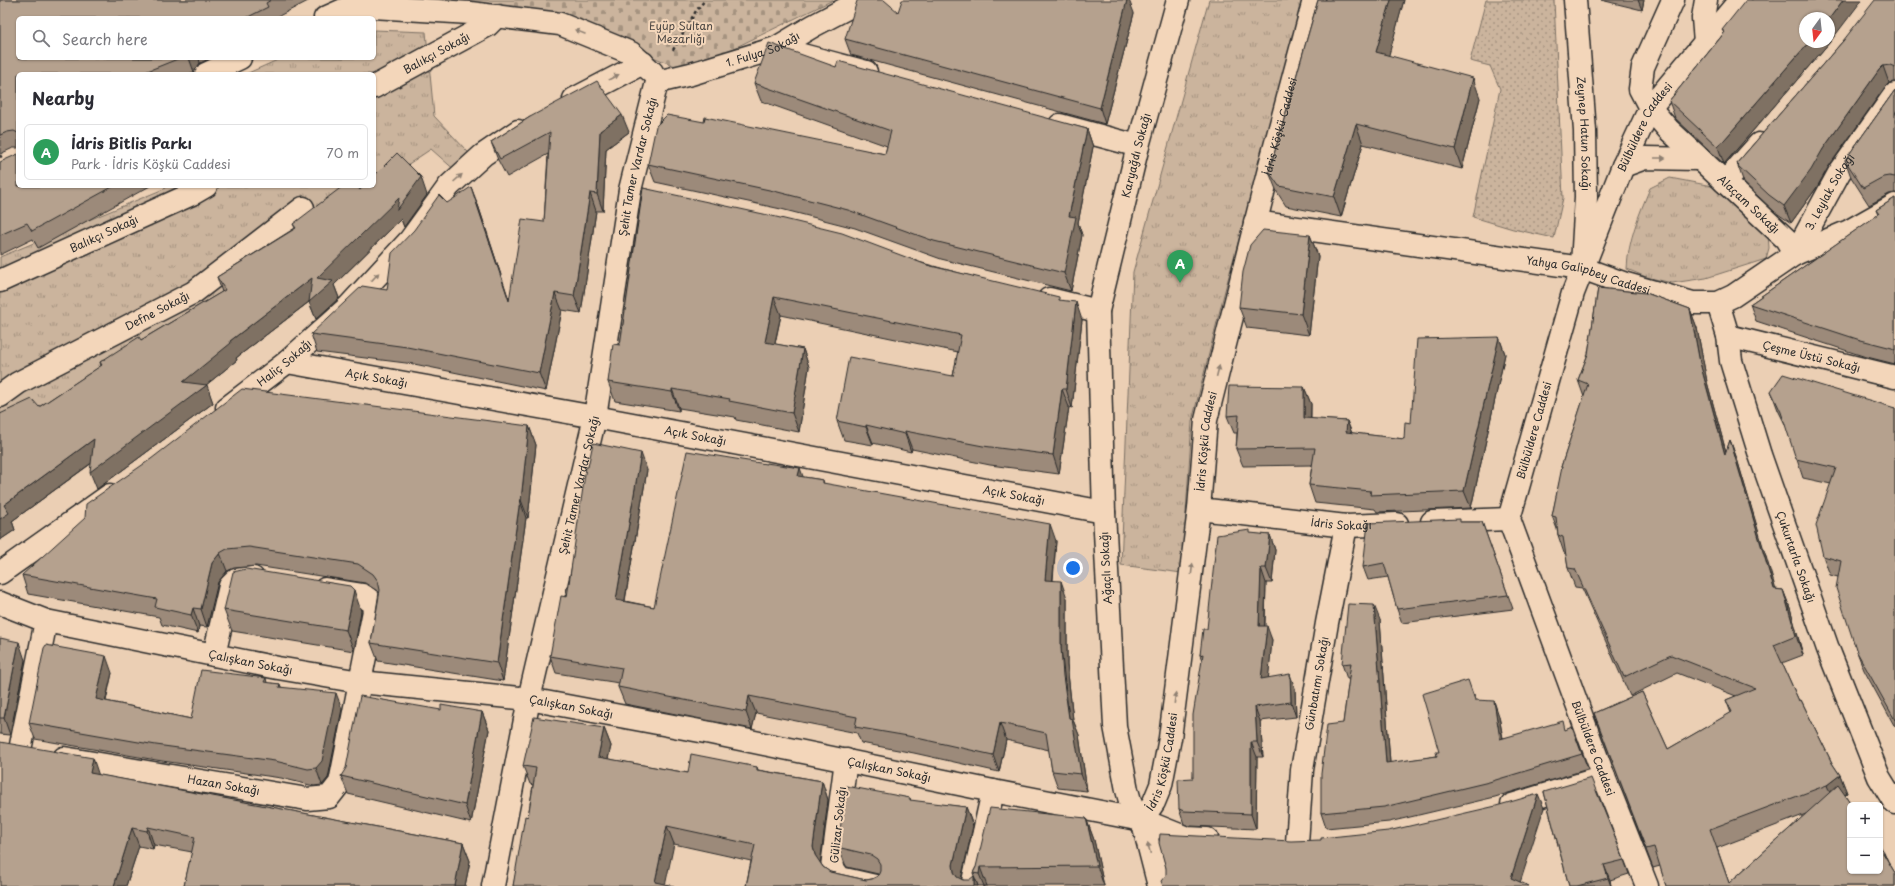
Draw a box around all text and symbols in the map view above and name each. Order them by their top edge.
north arrow [1799,12,1835,48]
search box [16,16,376,60]
park label: Eyüp Sultan Mezarlığı [649,17,713,47]
icon: search [30,27,52,49]
text: Search here [62,27,148,50]
street label: 1. Fulya Sokağı [723,27,803,71]
street label: Balıkçı Sokağı [400,28,473,78]
one-way arrow [573,29,585,35]
one-way arrow [608,74,620,81]
street label: İdris Köşkü Caddesi [1259,75,1301,177]
street label: Zeynep Hatun Sokağı [1573,76,1595,191]
street label: Bülbüldere Caddesi [1612,78,1676,175]
text: Nearby [32,85,94,111]
street label: Şehit Tamer Vardar Sokağı [614,95,661,238]
street label: Karyağdı Sokağı [1117,111,1155,199]
text: İdris Bitlis Parkı [71,131,192,154]
text: A [41,143,51,162]
text: 70 m [326,143,359,162]
street label: 3. Leylak Sokağı [1800,150,1858,233]
text: Park · İdris Köşkü Caddesi [71,154,231,173]
one-way arrow [1654,155,1667,161]
street label: Alaçam Sokağı [1714,170,1784,237]
one-way arrow [453,173,464,182]
street label: Balıkçı Sokağı [67,210,141,256]
pin: A [1167,250,1193,283]
street label: Yahya Galipbey Caddesi [1525,251,1653,298]
one-way arrow [371,272,380,282]
street label: Defne Sokağı [122,287,192,334]
street label: Haliç Sokağı [253,335,315,390]
street label: Çeşme Üstü Sokağı [1761,336,1862,376]
street label: Açık Sokağı [344,364,409,391]
one-way arrow [1215,365,1221,377]
street label: Bülbüldere Caddesi [1512,379,1556,481]
street label: İdris Köşkü Caddesi [1191,389,1221,492]
street label: Şehit Tamer Vardar Sokağı [554,414,603,556]
street label: Açık Sokağı [663,421,728,449]
street label: Açık Sokağı [981,481,1047,509]
street label: Çukurtarla Sokağı [1772,508,1820,605]
street label: İdris Sokağı [1310,513,1372,534]
street label: Ağaçlı Sokağı [1095,531,1116,605]
your location [1063,558,1083,578]
one-way arrow [1188,563,1195,575]
street label: Günbatımı Sokağı [1300,635,1333,732]
street label: Çalışkan Sokağı [207,645,294,678]
street label: Çalışkan Sokağı [528,690,615,723]
one-way arrow [1172,691,1178,704]
street label: Bülbüldere Caddesi [1567,698,1619,798]
street label: İdris Köşkü Caddesi [1141,712,1181,814]
street label: Çalışkan Sokağı [846,752,933,786]
street label: Hazan Sokağı [186,770,261,799]
street label: Gülizar Sokağı [825,786,850,864]
map controls [1847,802,1883,874]
button: + [1847,802,1883,838]
button: − [1847,838,1883,874]
one-way arrow [1146,842,1152,854]

